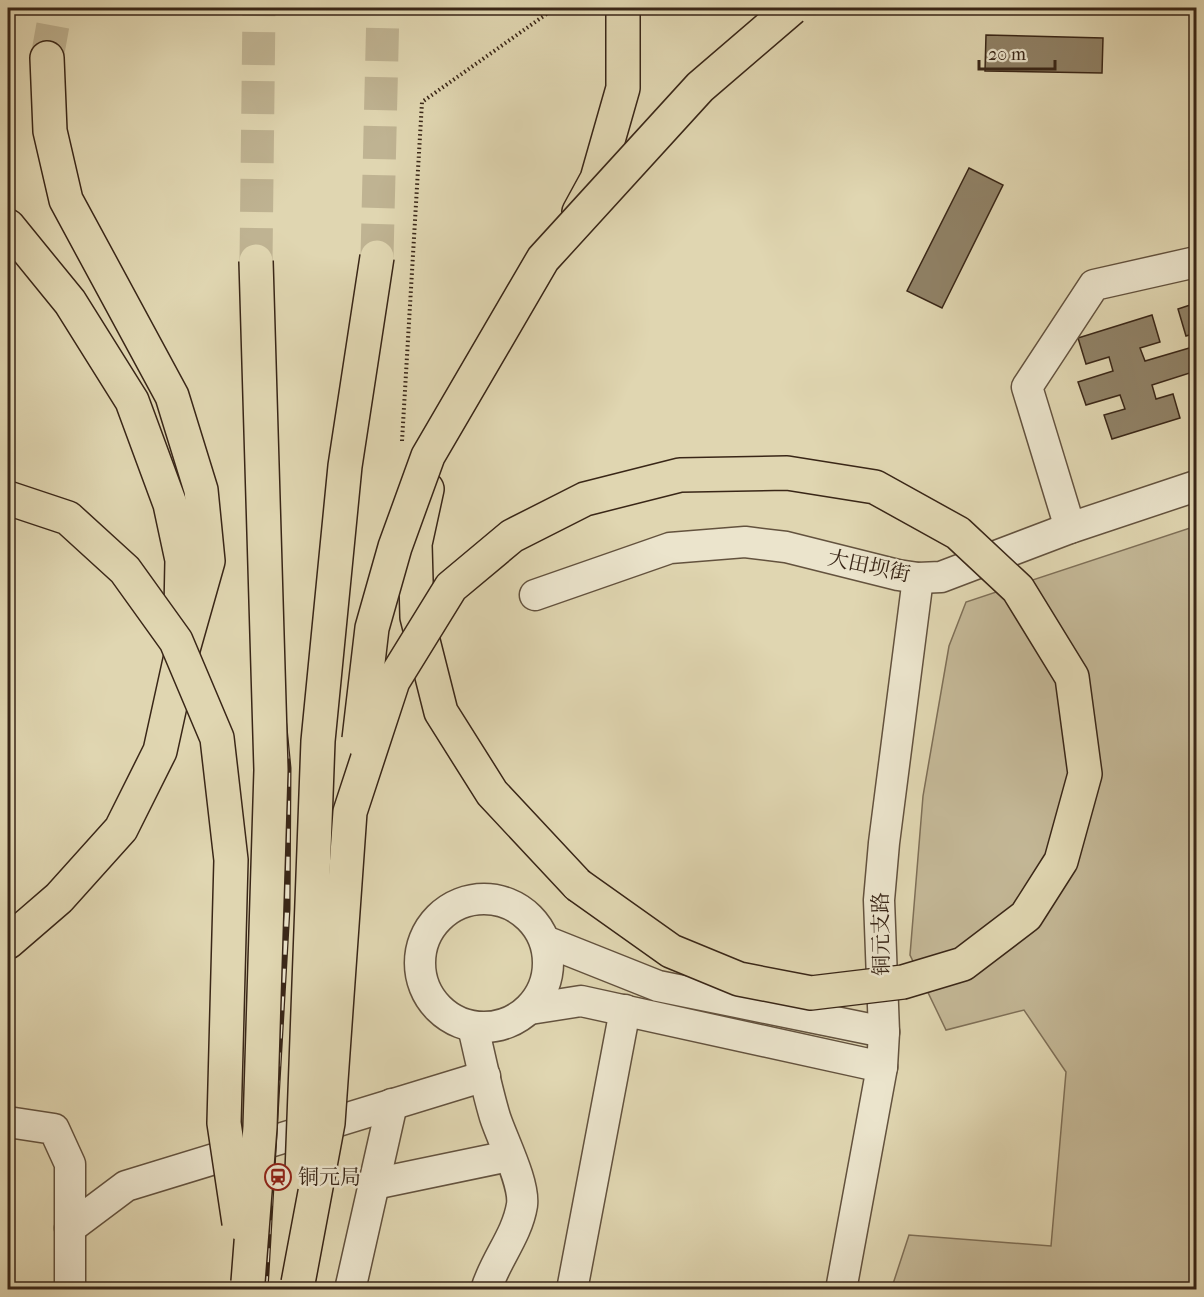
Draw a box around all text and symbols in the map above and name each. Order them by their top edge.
scale bar [979,33,1056,71]
text: 20 m [988,44,1026,65]
street label: 大田坝街 [825,546,913,586]
street label: 铜元支路 [868,892,894,976]
station icon: 铜元局 [263,1162,293,1192]
place label: 铜元局 [298,1165,361,1189]

